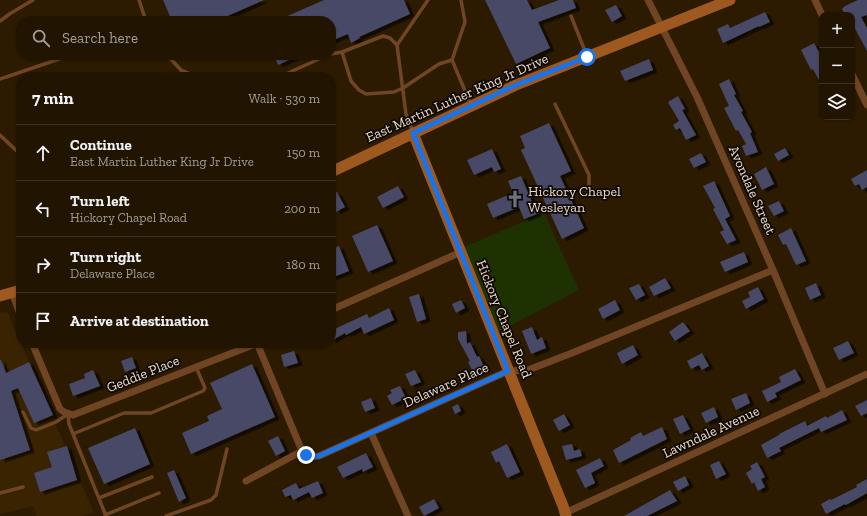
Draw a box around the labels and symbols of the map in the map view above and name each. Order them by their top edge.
route start [578,48,596,66]
street label: East Martin Luther King Jr Drive [363,50,551,146]
street label: Avondale Street [725,143,779,238]
place label: Hickory Chapel Wesleyan [528,183,621,216]
church icon: Hickory Chapel Wesleyan [505,189,525,209]
street label: Hickory Chapel Road [473,257,536,381]
street label: Geddie Place [104,352,182,396]
street label: Delaware Place [401,358,492,411]
street label: Lawndale Avenue [660,402,762,462]
route end [297,446,315,464]

